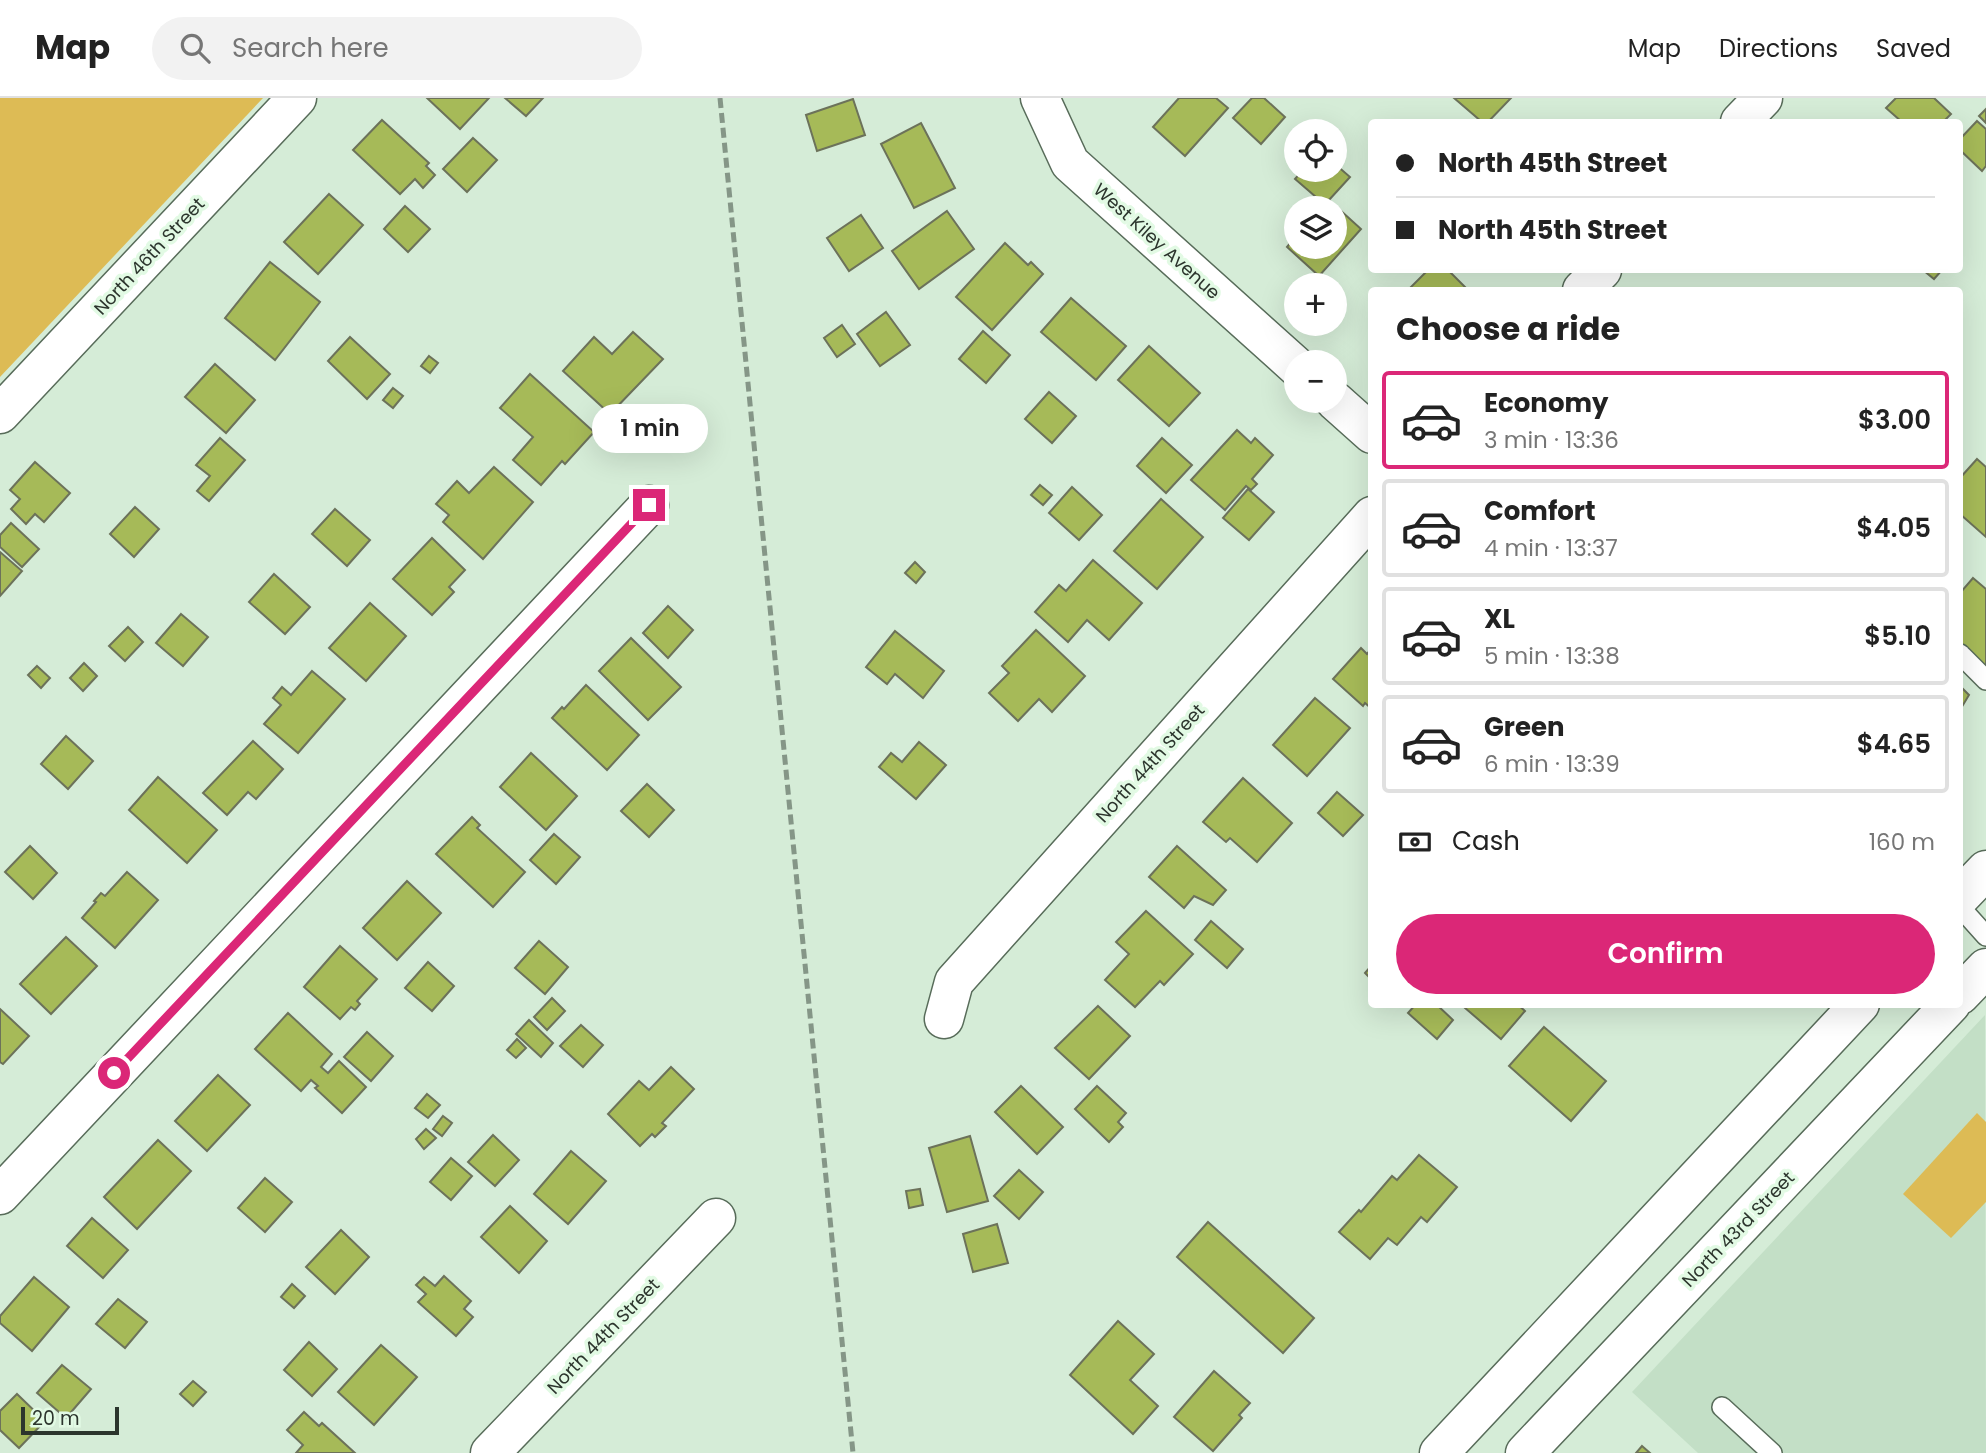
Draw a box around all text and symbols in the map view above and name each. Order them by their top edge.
search box [152,17,642,80]
text: Map [35,24,110,71]
icon: search [176,29,214,67]
text: Search here [232,30,389,66]
text: Map [1628,32,1681,65]
text: Directions [1719,32,1838,65]
text: Saved [1876,32,1951,65]
map controls [1284,119,1347,413]
button: locate [1284,119,1347,182]
text: North 45th Street [1438,145,1667,181]
street label: West Kiley Avenue [1088,177,1226,305]
street label: North 46th Street [88,192,210,320]
button: layers [1284,196,1347,259]
text: North 45th Street [1438,212,1667,248]
button: + [1284,273,1347,336]
text: Choose a ride [1396,306,1620,351]
button: − [1284,350,1347,413]
text: Economy [1484,385,1608,421]
icon: car [1400,389,1463,452]
text: $3.00 [1858,402,1931,438]
callout: 1 min [591,404,707,452]
text: 1 min [620,412,680,444]
text: 3 min · 13:36 [1484,424,1619,456]
route end [633,489,665,521]
text: Comfort [1484,493,1596,529]
icon: car [1400,497,1463,560]
text: $4.05 [1857,510,1931,546]
text: 4 min · 13:37 [1484,532,1618,564]
text: XL [1484,601,1515,637]
icon: car [1400,605,1463,668]
text: $5.10 [1864,618,1931,654]
text: 5 min · 13:38 [1484,640,1620,672]
street label: North 44th Street [1090,698,1210,828]
text: Green [1484,709,1565,745]
icon: car [1400,713,1463,776]
text: $4.65 [1857,726,1931,762]
text: 6 min · 13:39 [1484,748,1620,780]
icon: cash [1396,823,1434,861]
text: Cash [1452,823,1520,859]
text: 160 m [1869,826,1935,858]
button: Confirm [1396,914,1935,994]
route start [98,1057,130,1089]
street label: North 43rd Street [1676,1166,1800,1292]
street label: North 44th Street [541,1273,665,1399]
scale bar [21,1404,119,1436]
text: 20 m [32,1405,80,1432]

